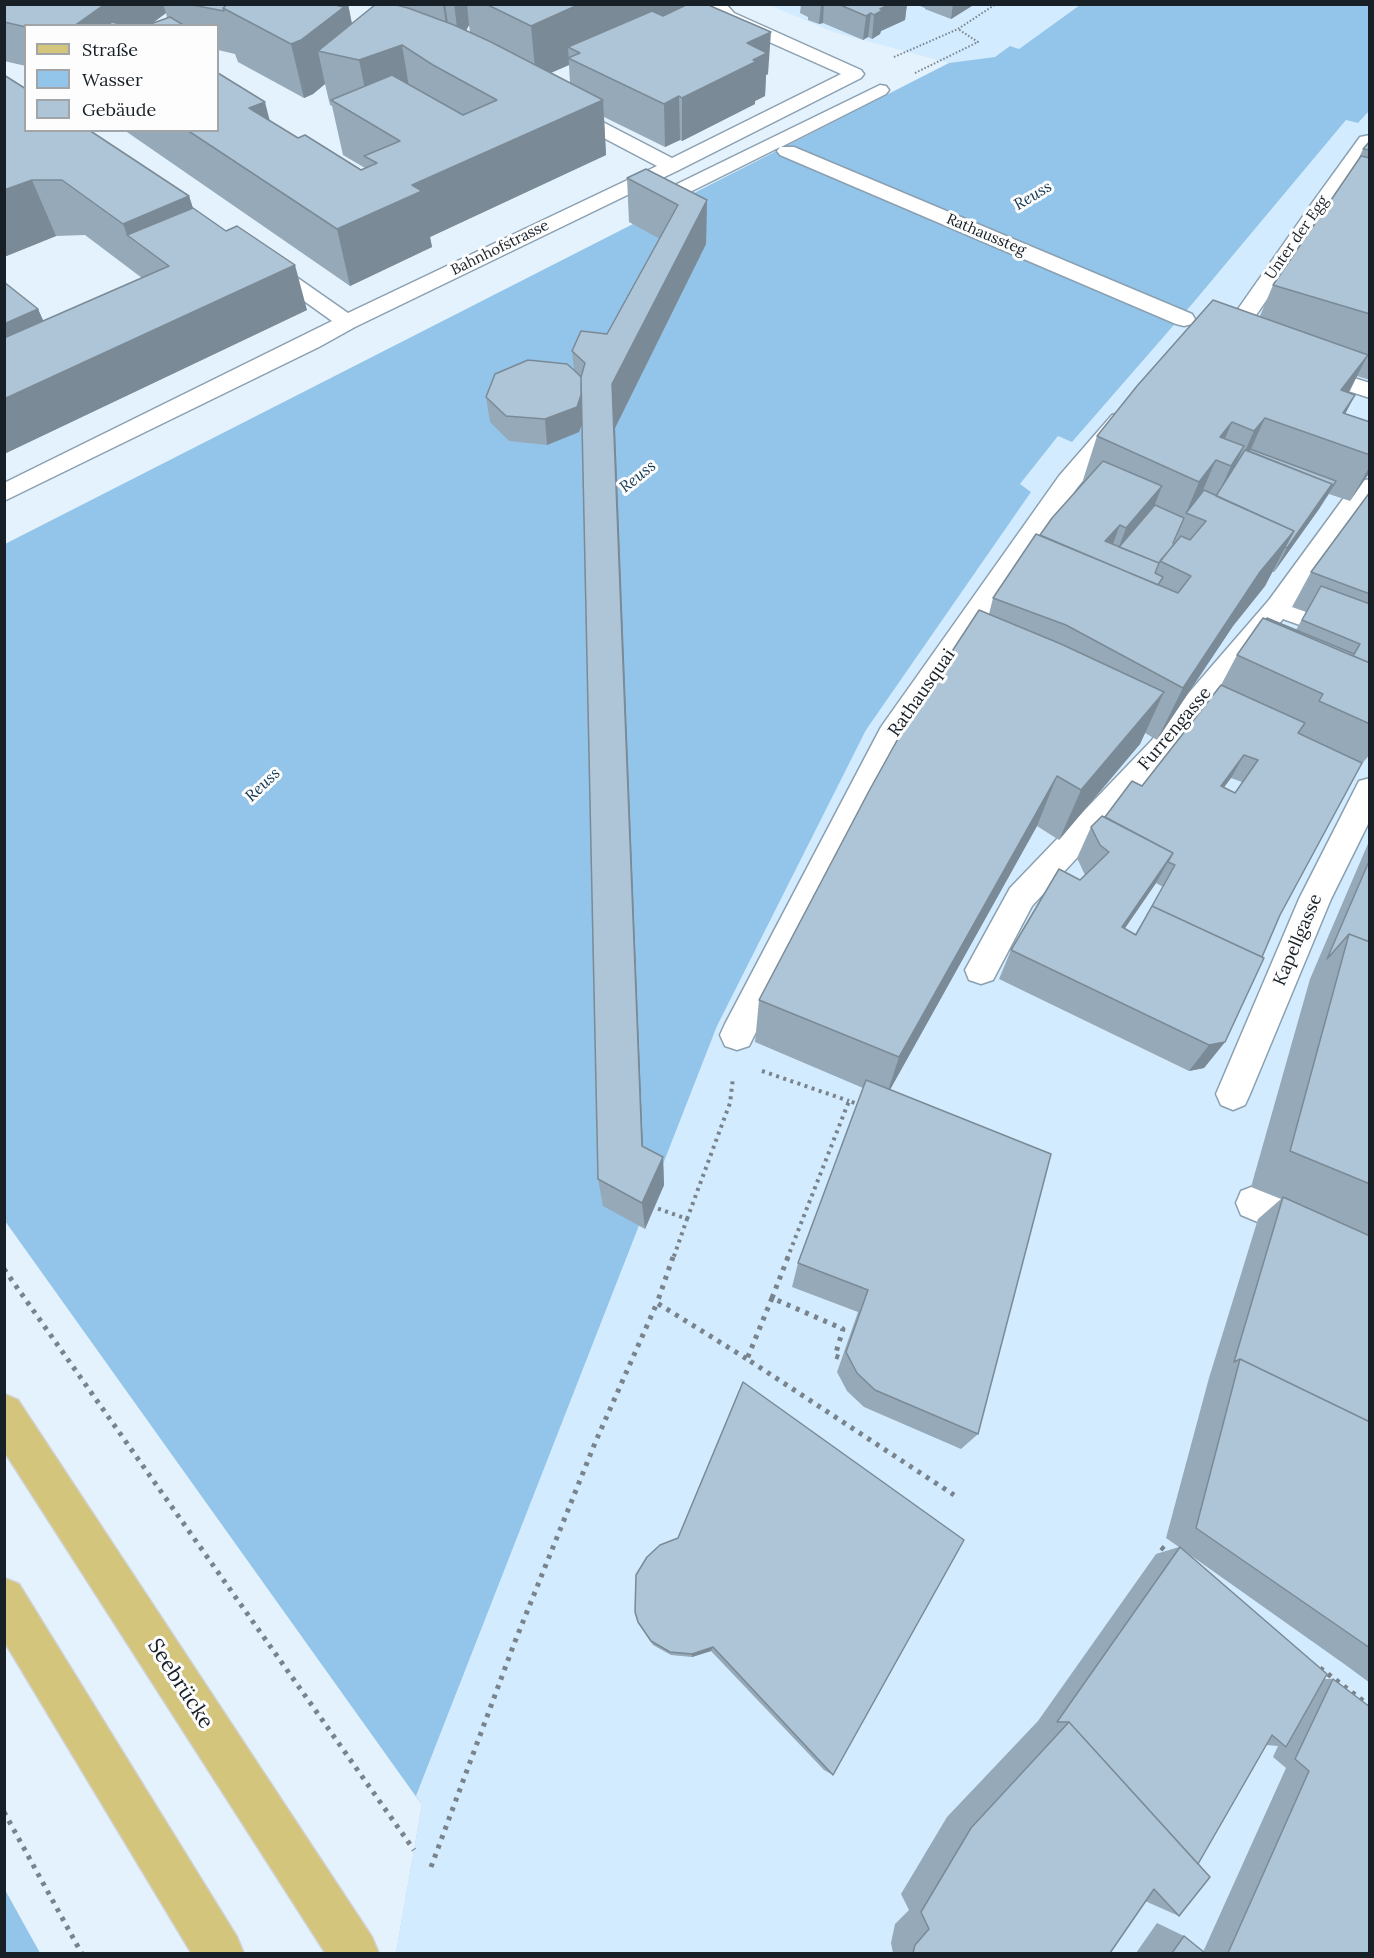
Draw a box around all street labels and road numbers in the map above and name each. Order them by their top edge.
street label: Unter der Egg [1262,193,1332,283]
street label: Rathaussteg [944,210,1028,260]
street label: Bahnhofstrasse [448,216,552,280]
street label: Rathausquai [884,645,960,741]
street label: Furrengasse [1134,683,1216,775]
street label: Kapellgasse [1269,891,1327,989]
street label: Seebrücke [142,1634,218,1734]

